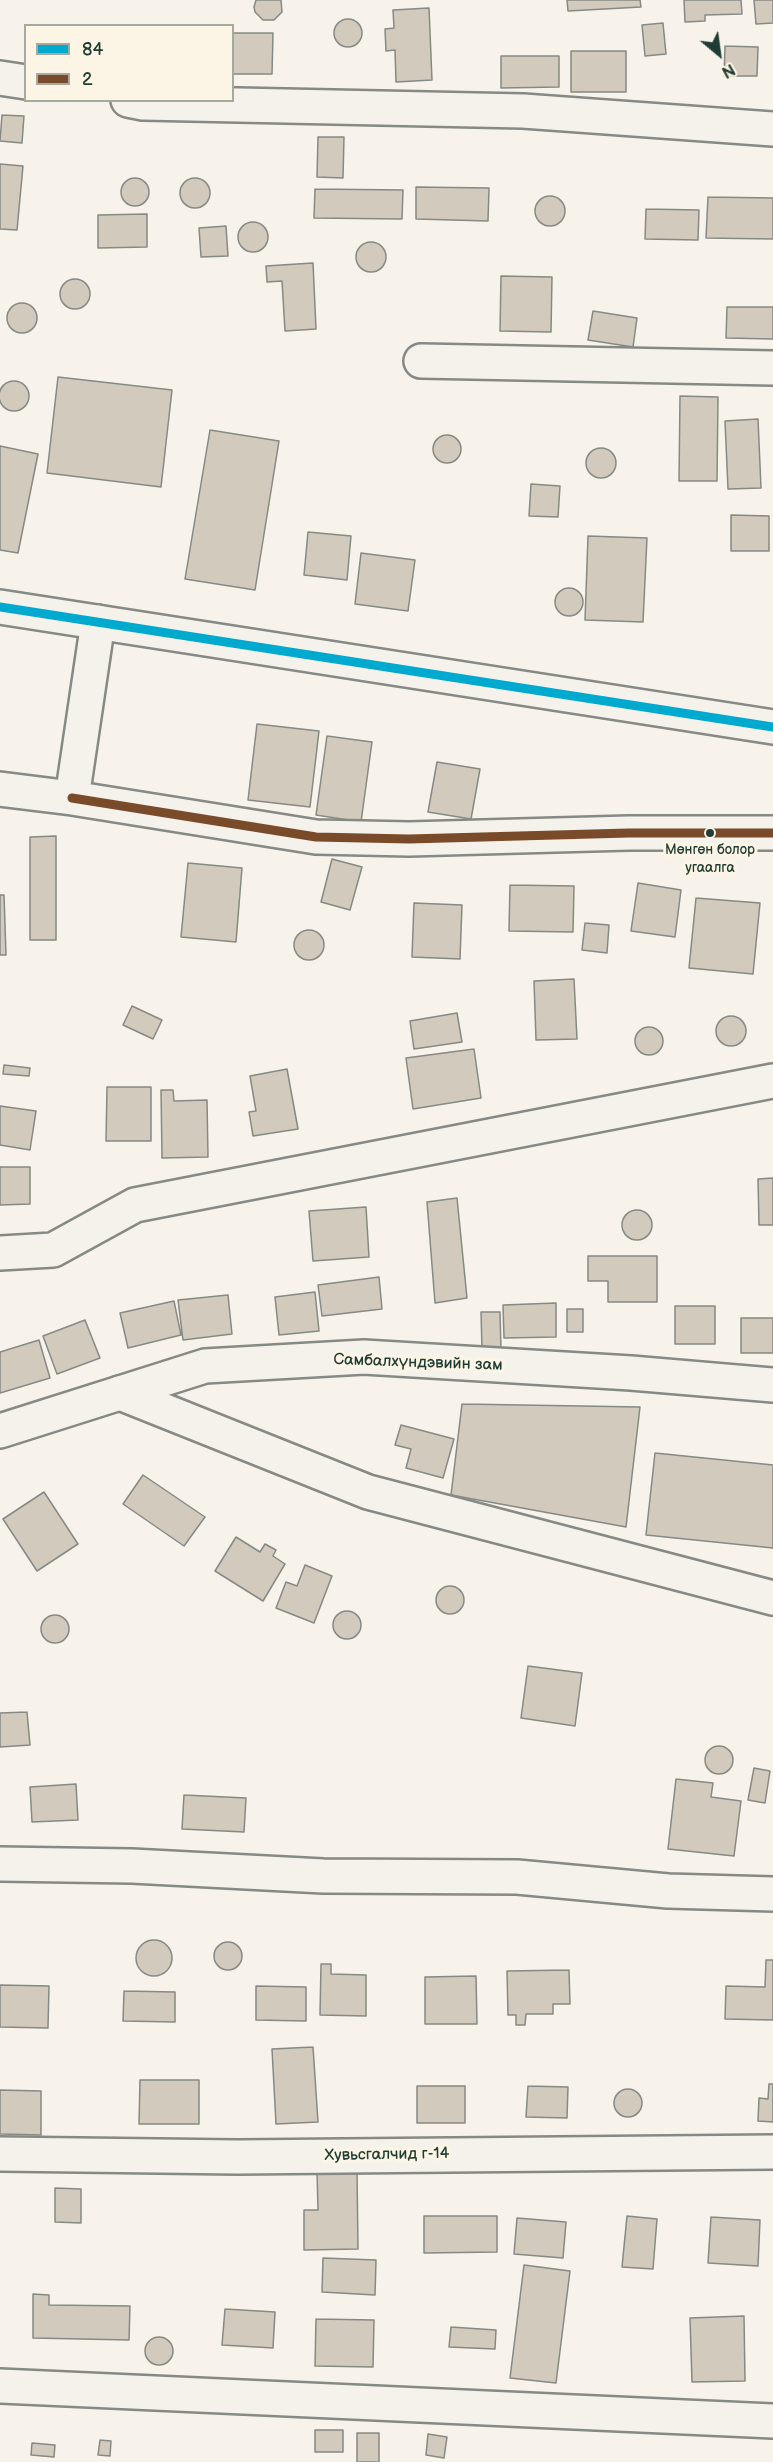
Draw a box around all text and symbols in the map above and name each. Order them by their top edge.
legend [24,24,234,102]
north arrow [689,24,749,84]
text: 84 [82,39,103,60]
text: N [718,59,738,81]
text: 2 [82,69,93,90]
marker: Мөнгөн болор угаалга [704,827,716,839]
place label: Мөнгөн болор угаалга [665,842,755,874]
street label: Самбалхүндэвийн зам [333,1350,503,1376]
street label: Хувьсгалчид г-14 [324,2144,450,2166]

